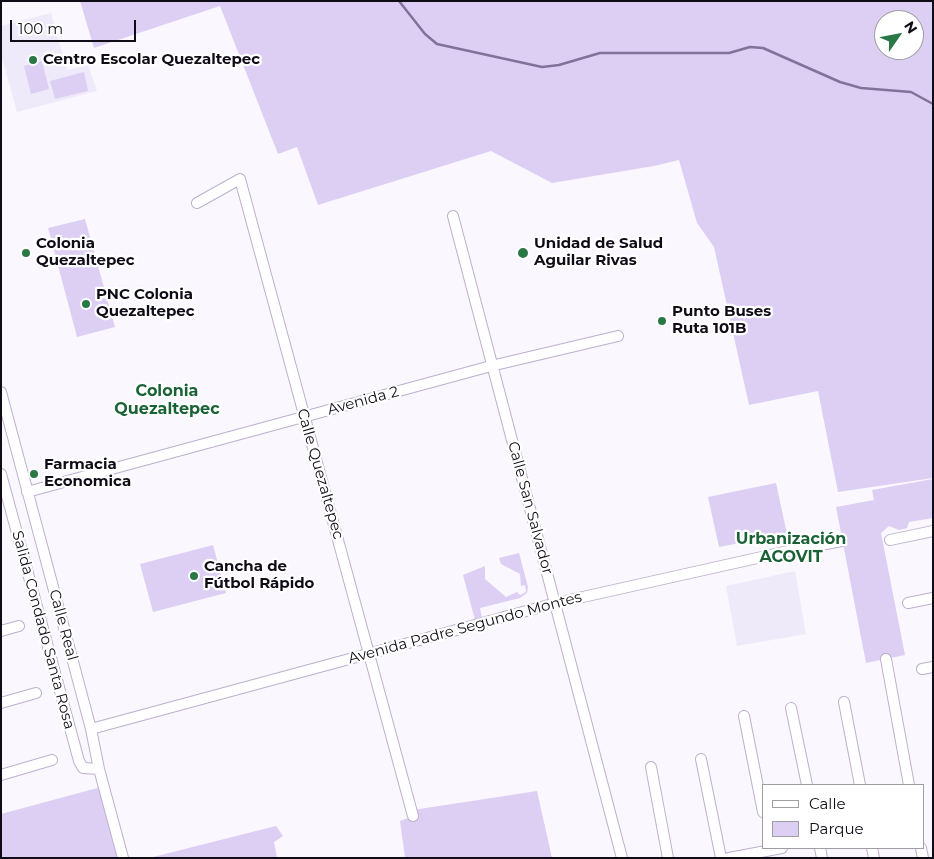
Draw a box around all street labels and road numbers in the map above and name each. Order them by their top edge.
street label: Avenida 2 [325,383,401,419]
street label: Calle Quezaltepec [293,407,347,541]
street label: Calle San Salvador [504,440,556,576]
street label: Salida Condado Santa Rosa [8,529,78,731]
street label: Calle Real [45,587,81,663]
street label: Avenida Padre Segundo Montes [346,588,584,668]

